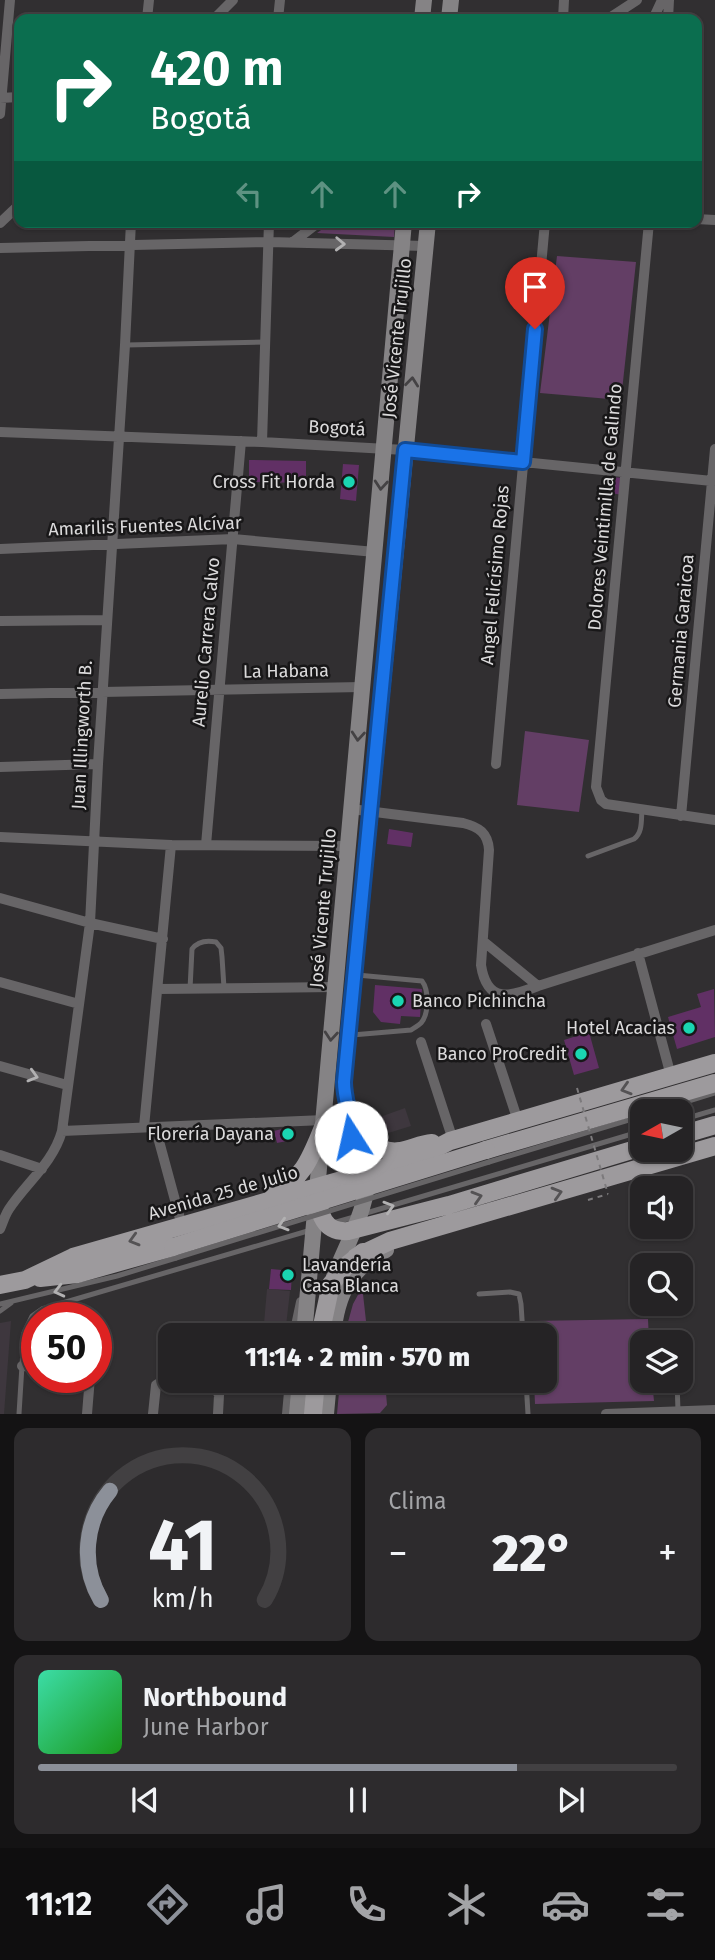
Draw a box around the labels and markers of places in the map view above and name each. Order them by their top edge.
pin [505,257,565,329]
place label: Cross Fit Horda [213,471,335,493]
marker: Cross Fit Horda [341,474,357,490]
place label: Banco Pichincha [412,990,546,1012]
marker: Banco Pichincha [390,993,406,1009]
place label: Hotel Acacias [566,1017,675,1039]
marker: Hotel Acacias [681,1020,697,1036]
place label: Banco ProCredit [437,1043,567,1065]
marker: Banco ProCredit [573,1046,589,1062]
place label: Florería Dayana [147,1123,274,1145]
marker: Florería Dayana [280,1126,296,1142]
place label: Lavandería Casa Blanca [302,1254,399,1297]
marker: Lavandería Casa Blanca [280,1267,296,1283]

